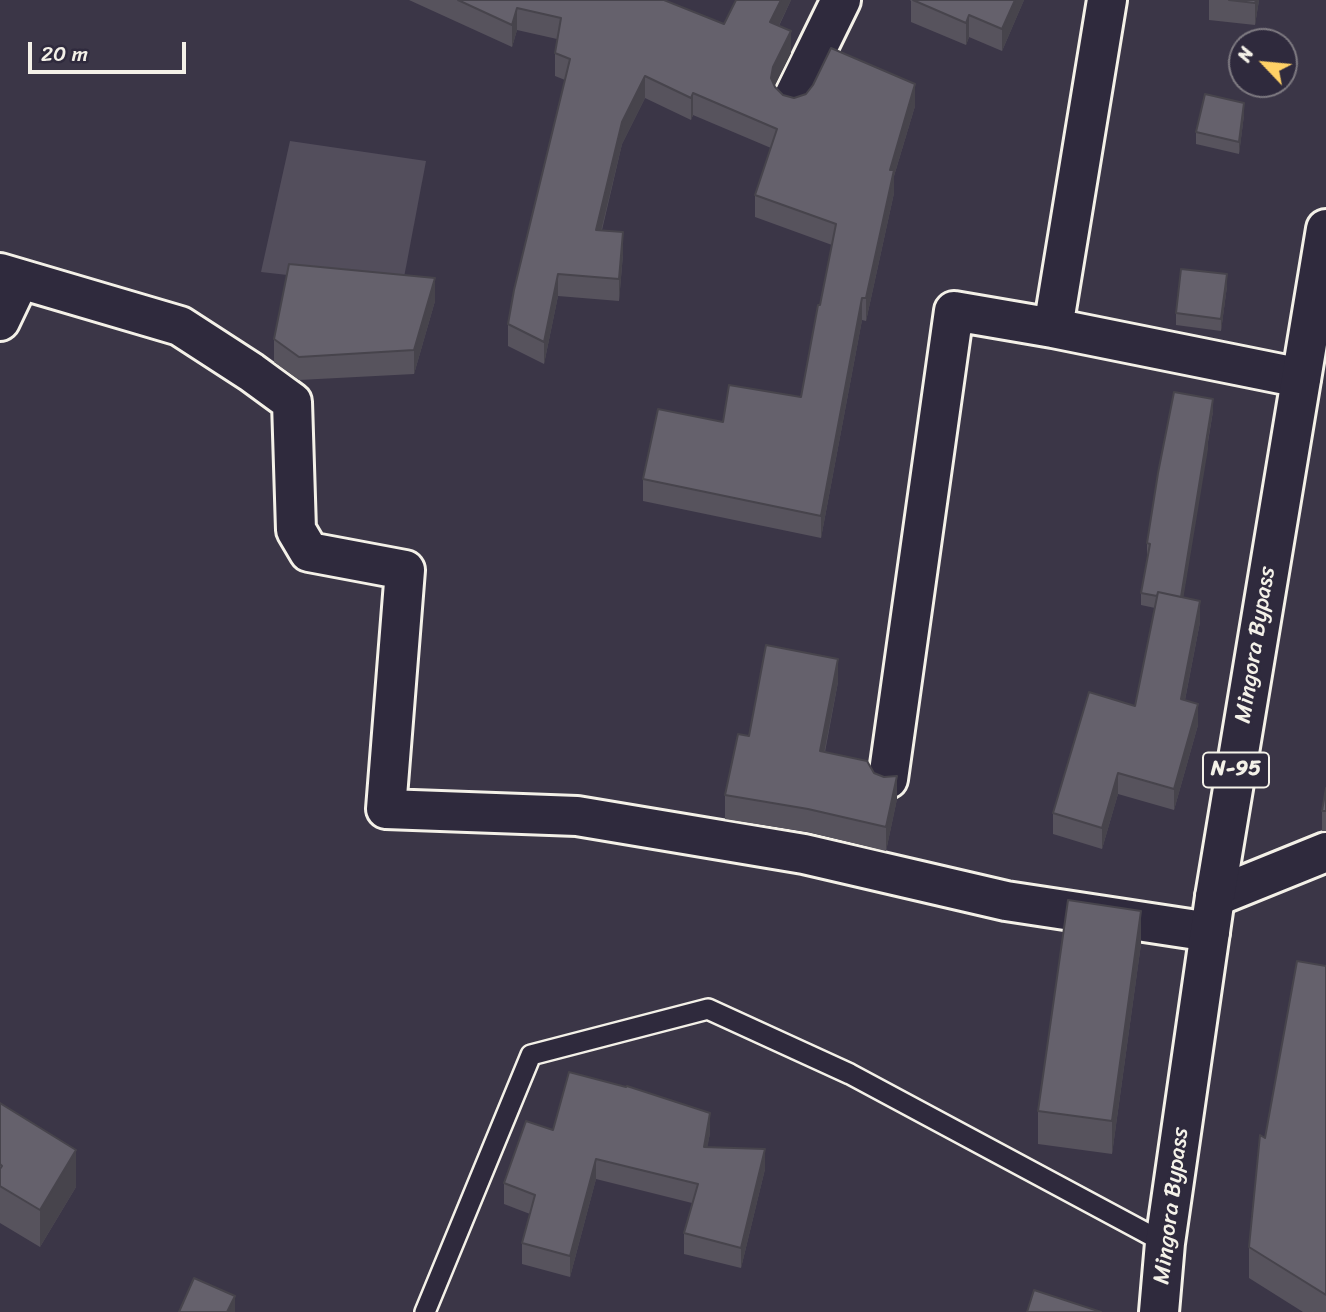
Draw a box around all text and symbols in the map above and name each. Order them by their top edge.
scale bar [32,28,189,72]
north arrow [1228,28,1298,98]
text: 20 m [41,35,88,73]
text: N [1228,41,1263,68]
street label: Mingora Bypass [1230,565,1282,725]
road number: N-95 [1203,752,1269,788]
street label: Mingora Bypass [1149,1126,1195,1286]

